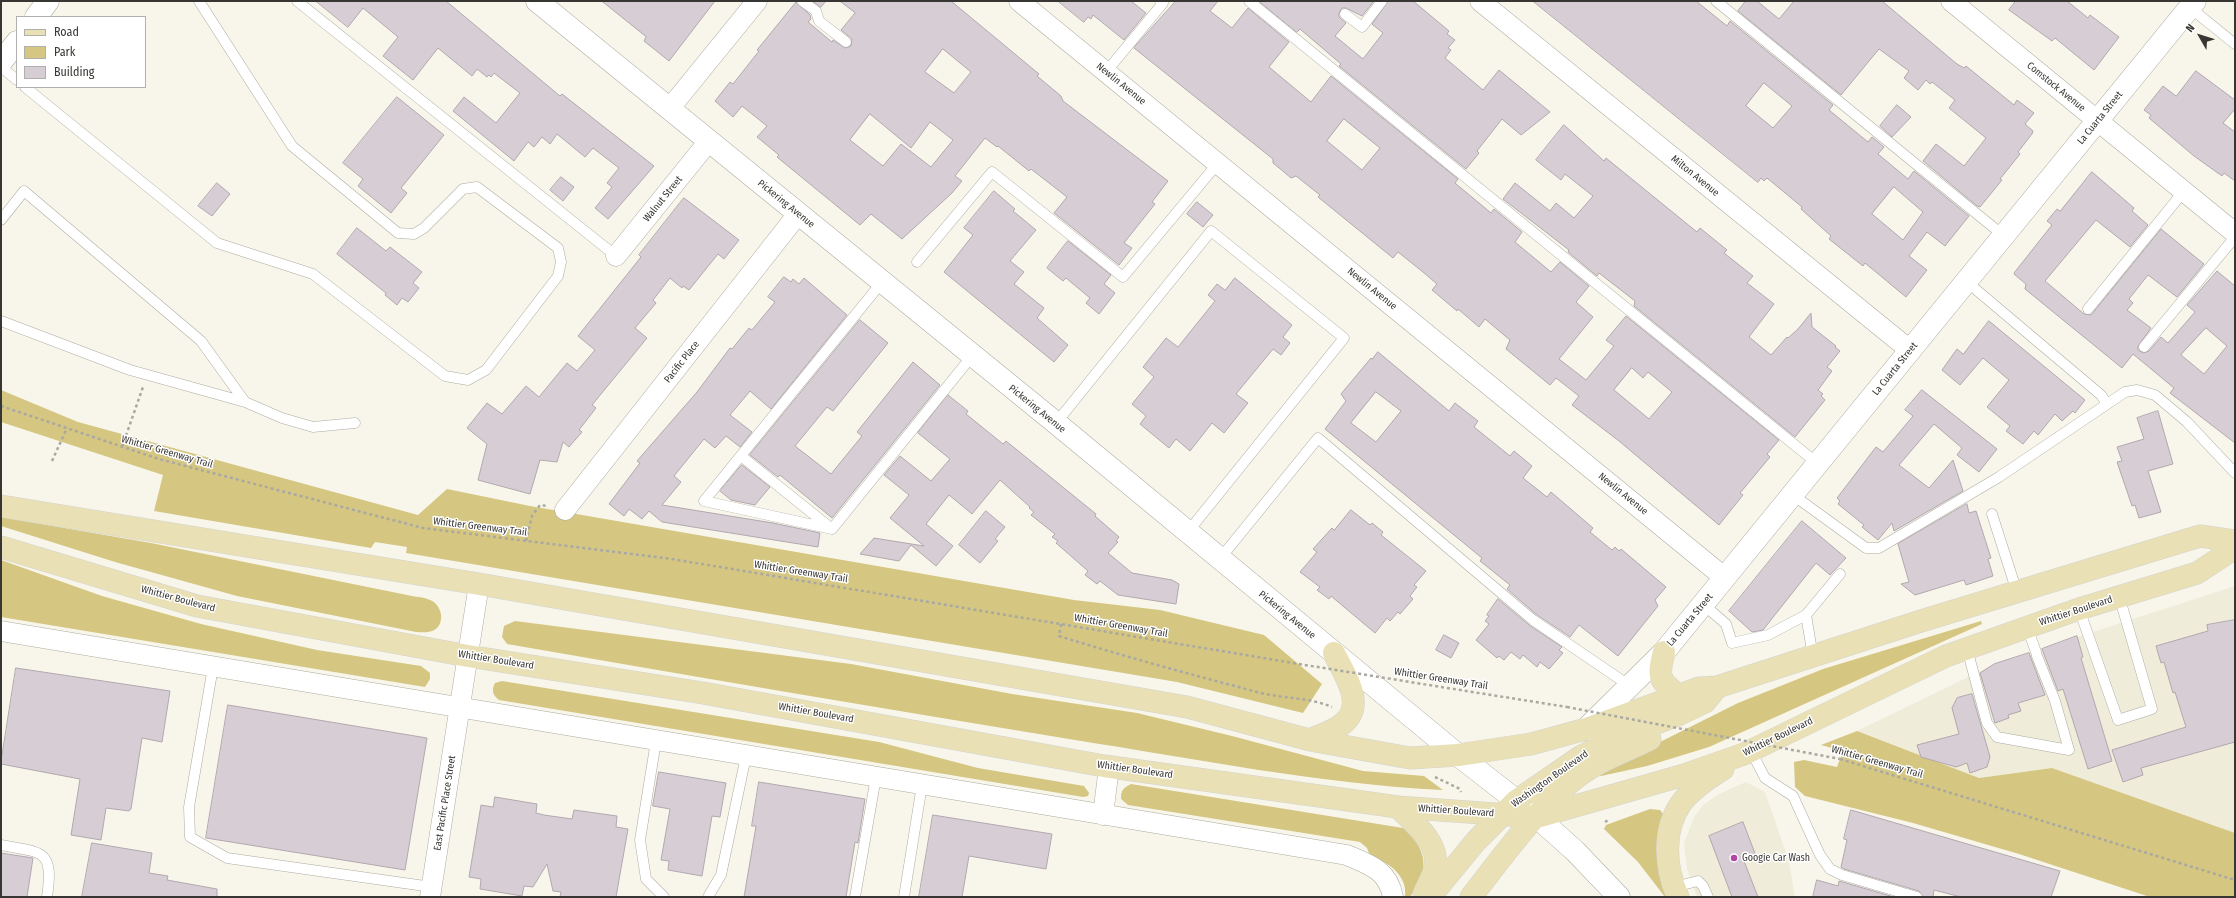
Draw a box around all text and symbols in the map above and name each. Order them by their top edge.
legend [16,16,146,88]
north arrow [2180,16,2220,56]
text: N [2183,21,2197,35]
text: Road [54,25,79,39]
text: Park [54,45,75,59]
street label: Newlin Avenue [1094,60,1148,108]
street label: Comstock Avenue [2024,60,2088,114]
text: Building [54,65,94,79]
street label: La Cuarta Street [2075,89,2125,147]
street label: Milton Avenue [1669,153,1721,199]
street label: Walnut Street [641,174,685,224]
street label: Pickering Avenue [755,177,817,231]
street label: Newlin Avenue [1345,265,1399,313]
street label: Pacific Place [662,339,702,385]
street label: La Cuarta Street [1870,340,1920,398]
street label: Pickering Avenue [1006,382,1068,436]
street label: Whittier Greenway Trail [120,433,214,471]
street label: Newlin Avenue [1596,470,1650,518]
street label: Whittier Greenway Trail [432,515,528,539]
street label: Whittier Greenway Trail [753,559,849,585]
street label: Whittier Boulevard [140,583,216,615]
street label: Pickering Avenue [1256,588,1318,642]
street label: La Cuarta Street [1664,591,1716,649]
street label: Whittier Boulevard [2038,593,2114,629]
street label: Whittier Greenway Trail [1073,612,1169,640]
street label: Whittier Boulevard [457,648,535,672]
street label: Whittier Greenway Trail [1393,666,1489,692]
street label: Whittier Boulevard [777,700,855,726]
street label: Whittier Boulevard [1741,715,1815,759]
street label: Whittier Greenway Trail [1830,743,1924,781]
street label: Washington Boulevard [1509,748,1591,810]
street label: East Pacific Place Street [432,755,458,851]
street label: Whittier Boulevard [1096,759,1174,781]
street label: Whittier Boulevard [1417,802,1495,820]
place label: Googie Car Wash [1742,852,1810,864]
marker: Googie Car Wash [1729,853,1739,863]

